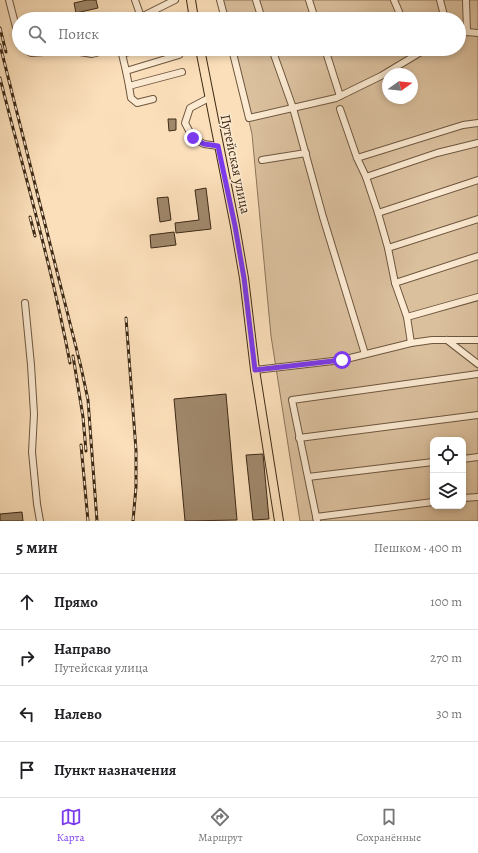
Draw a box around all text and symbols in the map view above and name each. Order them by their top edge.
search box [12,12,466,56]
icon: search [26,23,48,45]
text: Поиск [58,24,99,44]
north arrow [382,68,418,104]
street label: Путейская улица [216,113,255,216]
route end [184,129,202,147]
route start [333,351,351,369]
map controls [430,437,466,509]
button: locate [430,437,466,473]
button: layers [430,473,466,509]
text: 5 мин [16,536,58,559]
text: Пешком · 400 m [374,539,462,556]
icon: ahead [16,591,38,613]
text: Прямо [54,592,98,612]
text: 100 m [430,593,462,610]
text: Направо [54,639,111,659]
icon: right [16,647,38,669]
text: 270 m [430,649,462,666]
text: Путейская улица [54,659,148,676]
icon: left [16,703,38,725]
text: Налево [54,704,102,724]
text: 30 m [436,705,462,722]
icon: arrive [16,759,38,781]
text: Пункт назначения [54,760,176,780]
tab: Карта [57,806,85,845]
tab: Маршрут [198,806,243,845]
tab: Сохранённые [356,806,421,845]

